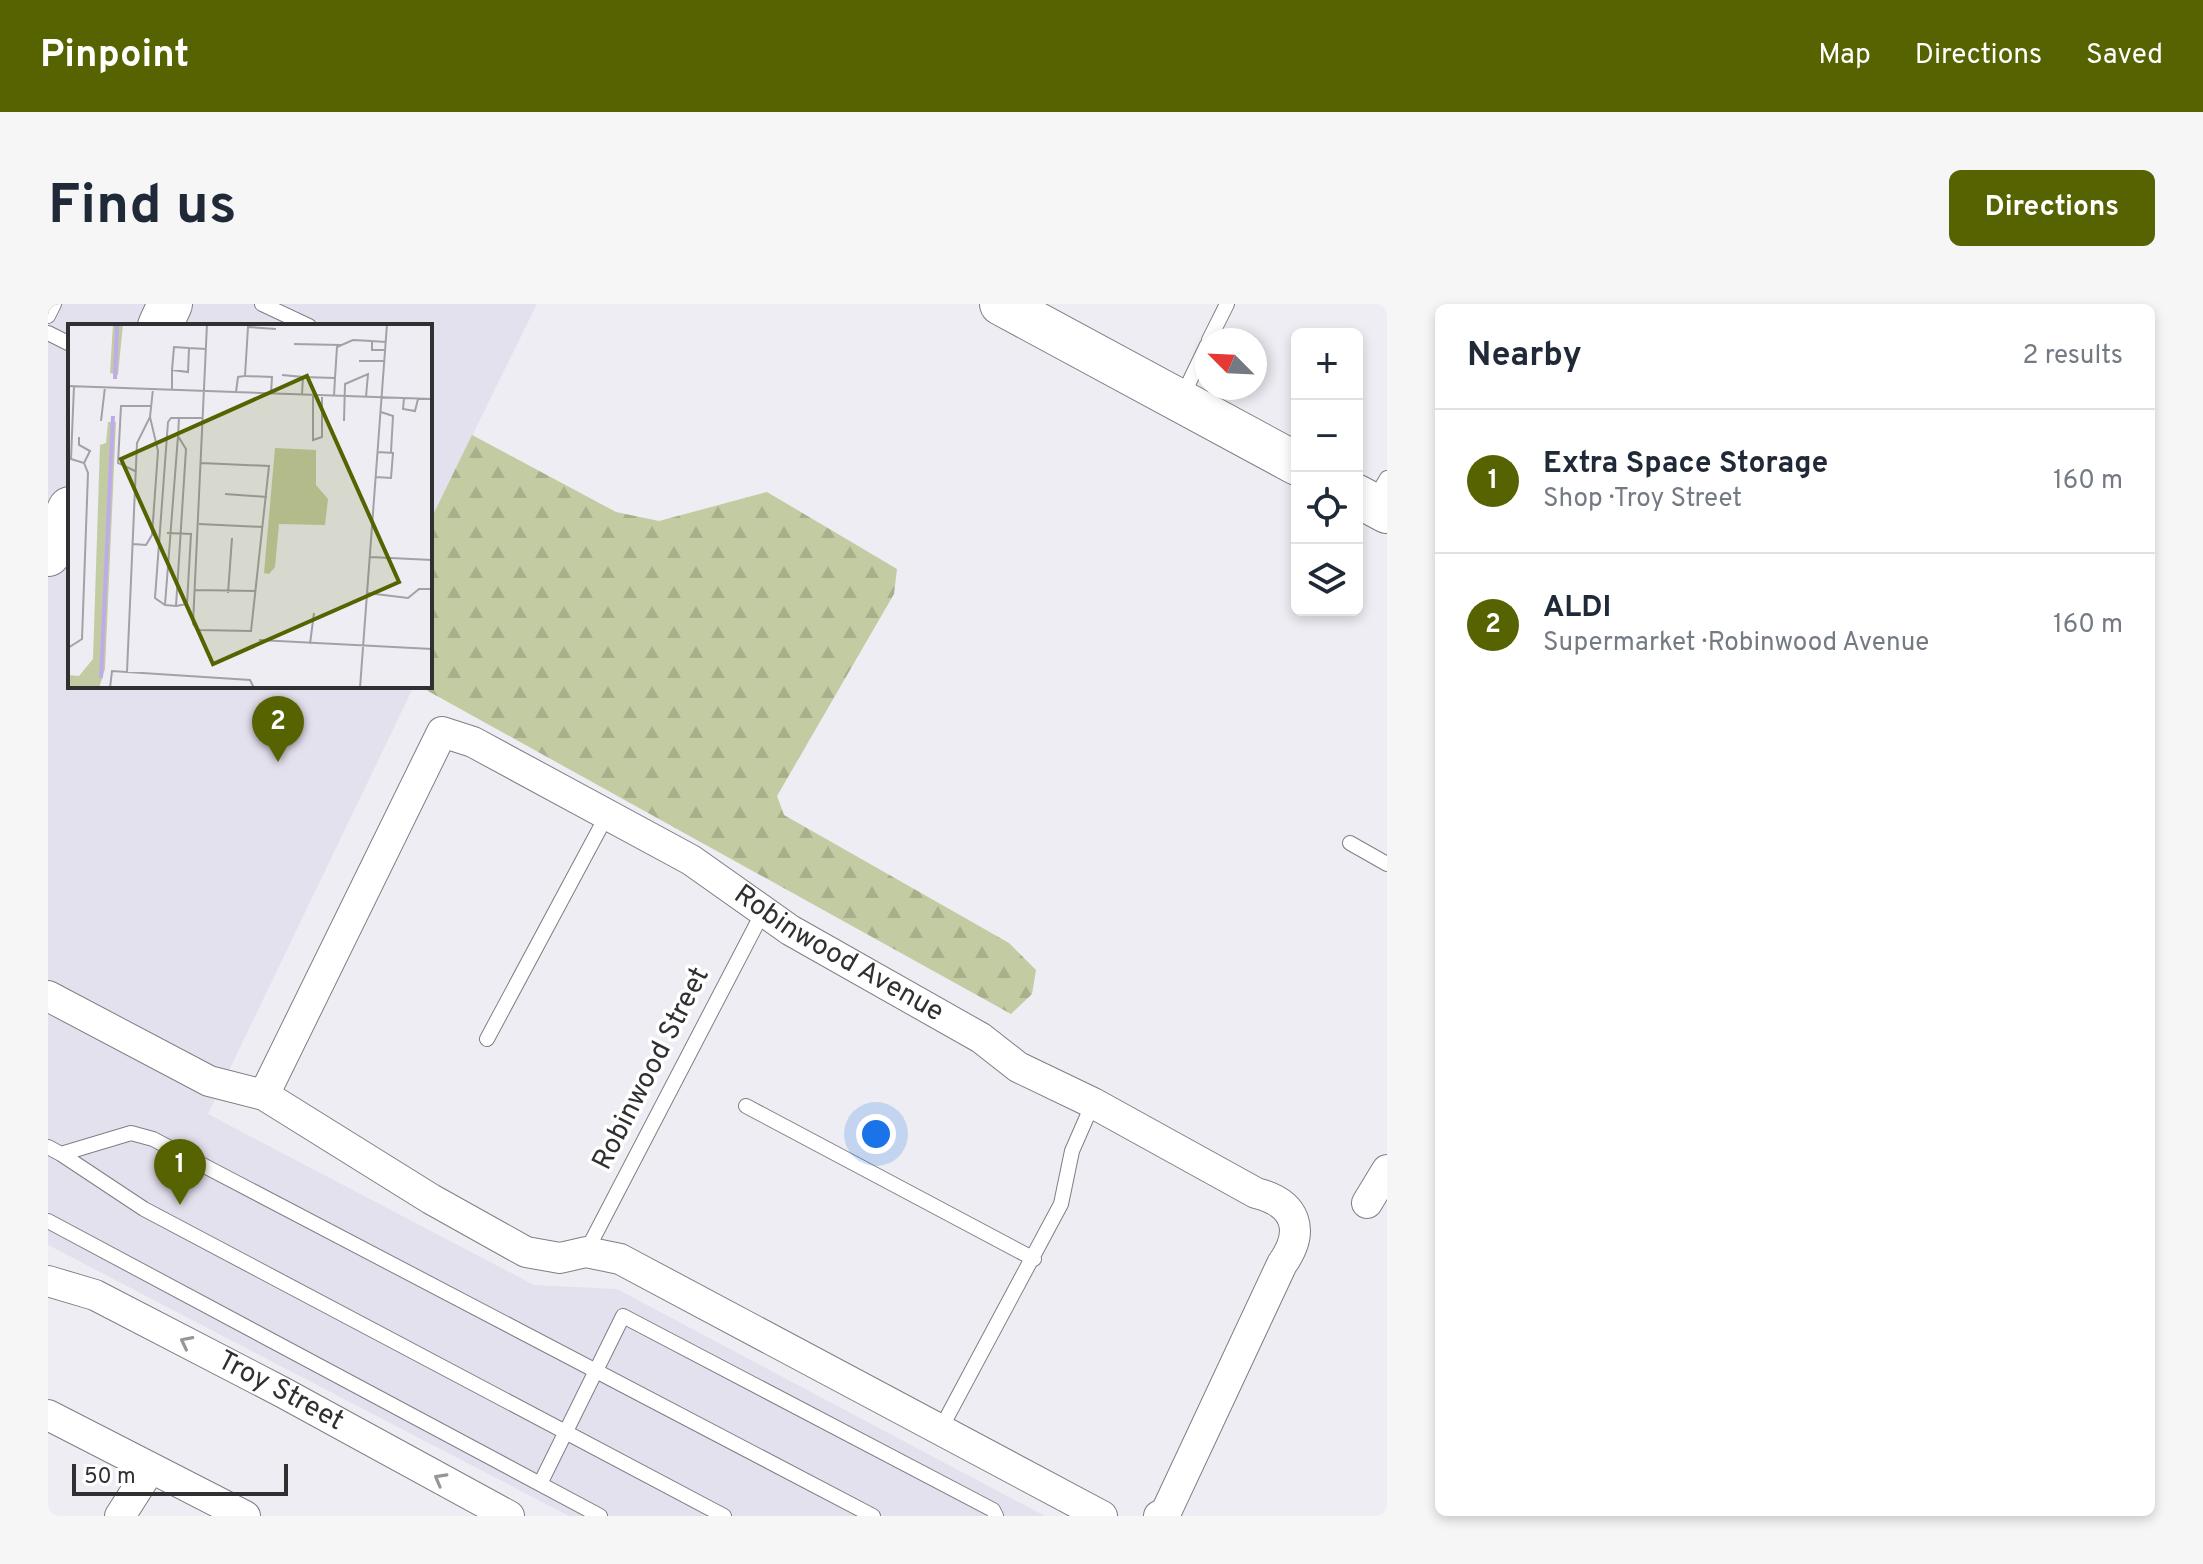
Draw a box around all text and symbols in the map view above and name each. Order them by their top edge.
text: Pinpoint [40,32,189,81]
text: Map [1818,38,1871,74]
text: Directions [1915,38,2042,74]
text: Saved [2086,38,2163,74]
button: Directions [1949,170,2155,246]
text: Find us [48,173,237,243]
inset map [68,324,432,688]
north arrow [1195,328,1267,400]
map controls [1291,328,1363,616]
button: + [1291,328,1363,400]
text: Nearby [1467,335,1582,378]
text: 2 results [2023,340,2123,373]
button: − [1291,400,1363,472]
text: Extra Space Storage [1543,446,1828,483]
text: 1 [1488,465,1498,498]
text: 160 m [2053,465,2123,498]
button: locate [1291,472,1363,544]
text: Shop · Troy Street [1543,483,1742,516]
button: layers [1291,544,1363,616]
text: ALDI [1543,590,1611,627]
text: 2 [1485,609,1501,642]
text: 160 m [2053,609,2123,642]
text: Supermarket · Robinwood Avenue [1543,627,1929,660]
pin: 2 [252,696,304,762]
street label: Robinwood Avenue [726,878,950,1031]
street label: Robinwood Street [585,961,719,1177]
your location [856,1114,896,1154]
pin: 1 [154,1139,206,1205]
one-way arrow [180,1337,195,1352]
street label: Troy Street [211,1343,350,1440]
scale bar [72,1460,288,1496]
text: 50 m [84,1464,136,1491]
one-way arrow [434,1473,448,1488]

